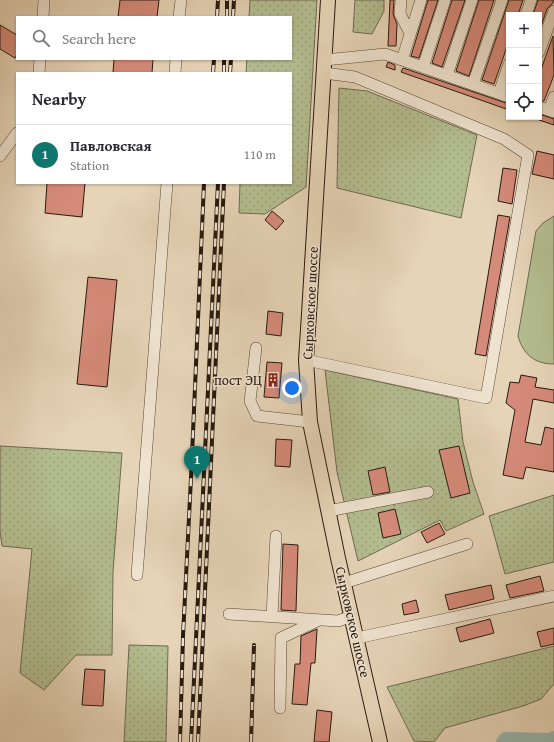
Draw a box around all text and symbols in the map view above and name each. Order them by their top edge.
map controls [506,12,542,120]
button: + [506,12,542,48]
search box [16,16,292,60]
icon: search [30,27,52,49]
text: Search here [62,28,136,49]
button: − [506,48,542,84]
button: locate [506,84,542,120]
text: Nearby [32,86,86,111]
text: Павловская [70,135,152,156]
text: 1 [42,145,48,164]
text: 110 m [244,145,276,164]
text: Station [70,156,109,175]
street label: Сырковское шоссе [297,245,323,360]
place label: пост ЭЦ [214,370,262,390]
building icon: пост ЭЦ [265,372,281,388]
your location [282,378,302,398]
pin: 1 [184,446,210,479]
street label: Сырковское шоссе [331,565,376,680]

